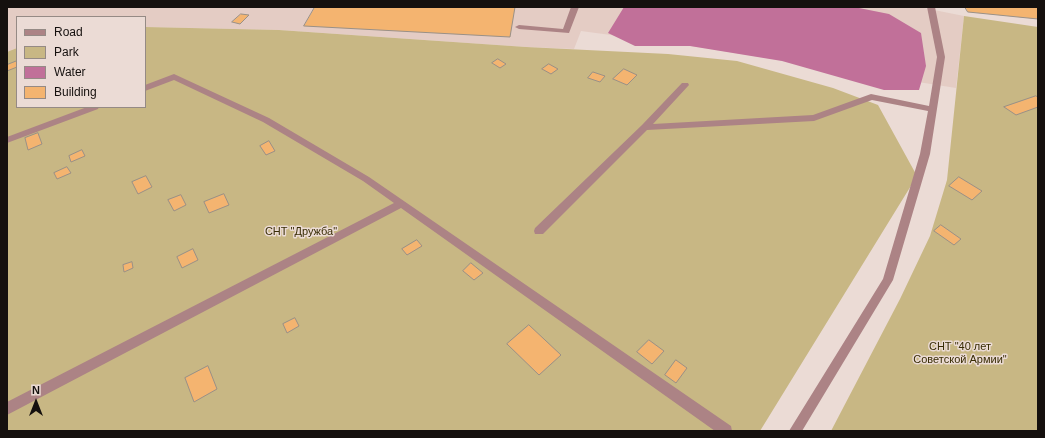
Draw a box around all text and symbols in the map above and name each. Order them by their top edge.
legend [16,16,146,108]
text: Road [54,25,83,39]
text: Park [54,45,79,59]
text: Water [54,65,86,79]
text: Building [54,85,97,99]
park label: СНТ "Дружба" [265,225,337,239]
park label: СНТ "40 лет Советской Армии" [913,340,1007,366]
north arrow [16,382,56,422]
text: N [32,384,40,396]

